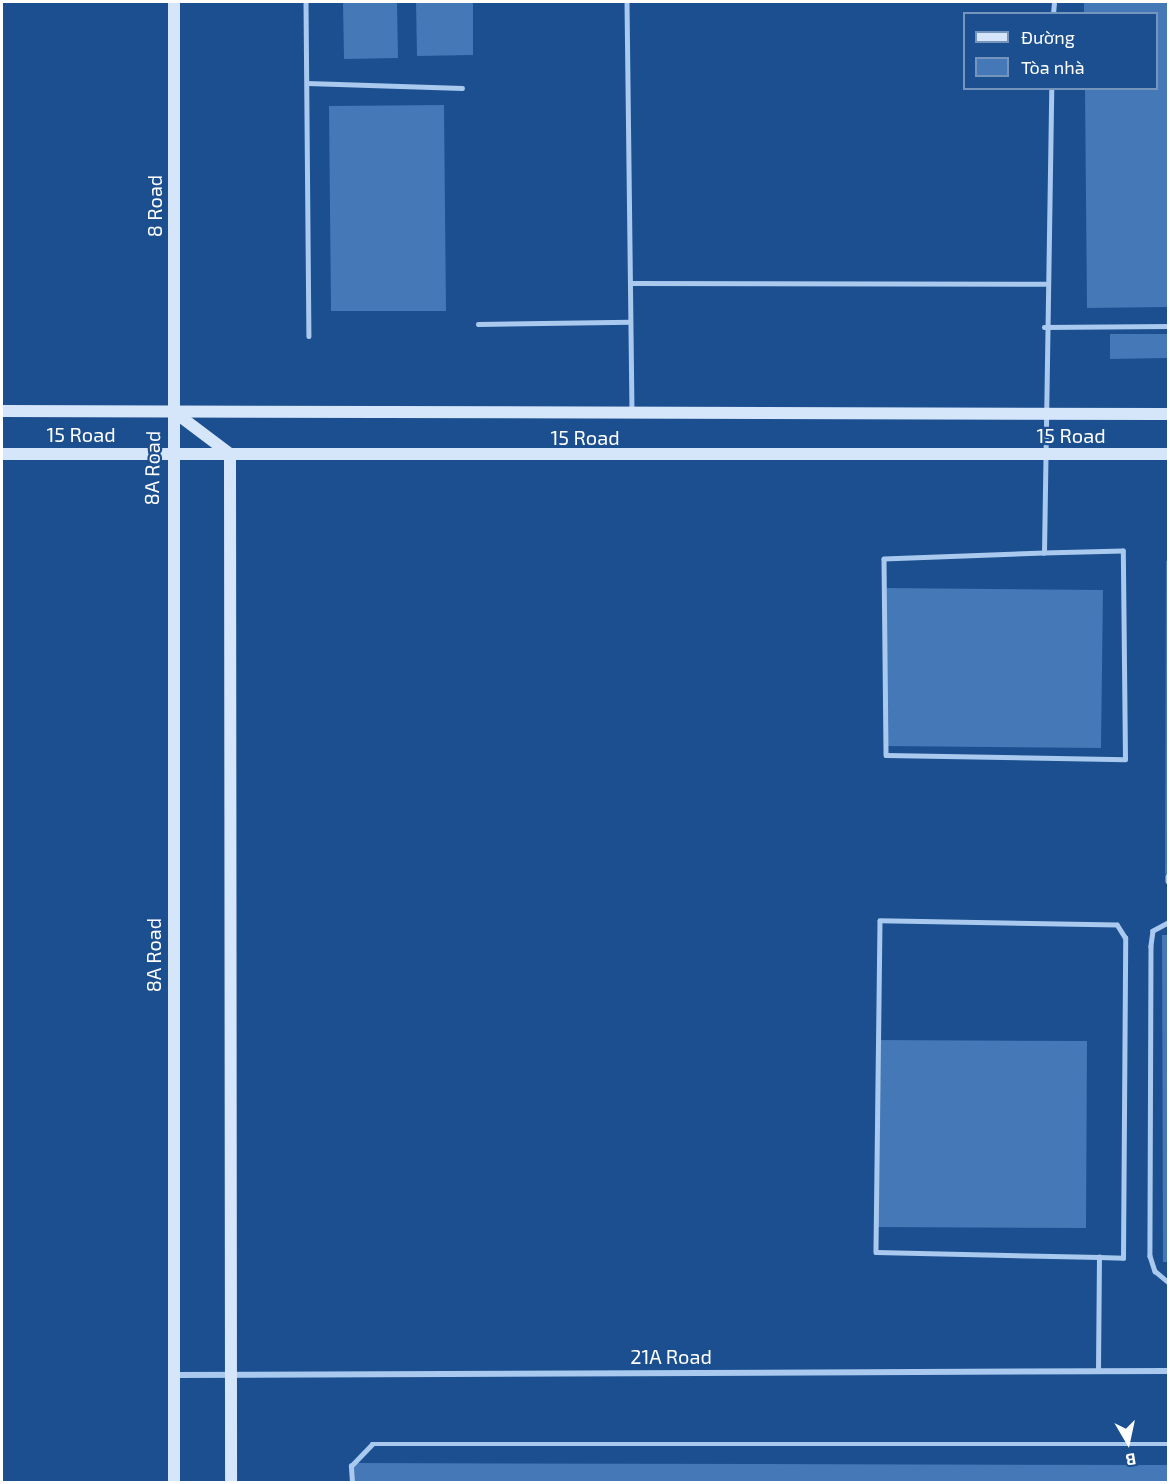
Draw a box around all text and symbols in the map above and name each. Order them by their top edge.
legend [963,12,1158,90]
text: Đường [1021,26,1075,48]
text: Tòa nhà [1021,56,1085,78]
street label: 8 Road [142,175,166,237]
street label: 15 Road [46,422,116,446]
street label: 15 Road [1036,423,1106,447]
street label: 15 Road [550,425,620,449]
street label: 8A Road [139,430,165,506]
street label: 8A Road [141,917,165,993]
street label: 21A Road [630,1344,712,1368]
north arrow [1098,1412,1158,1472]
text: B [1124,1450,1137,1470]

